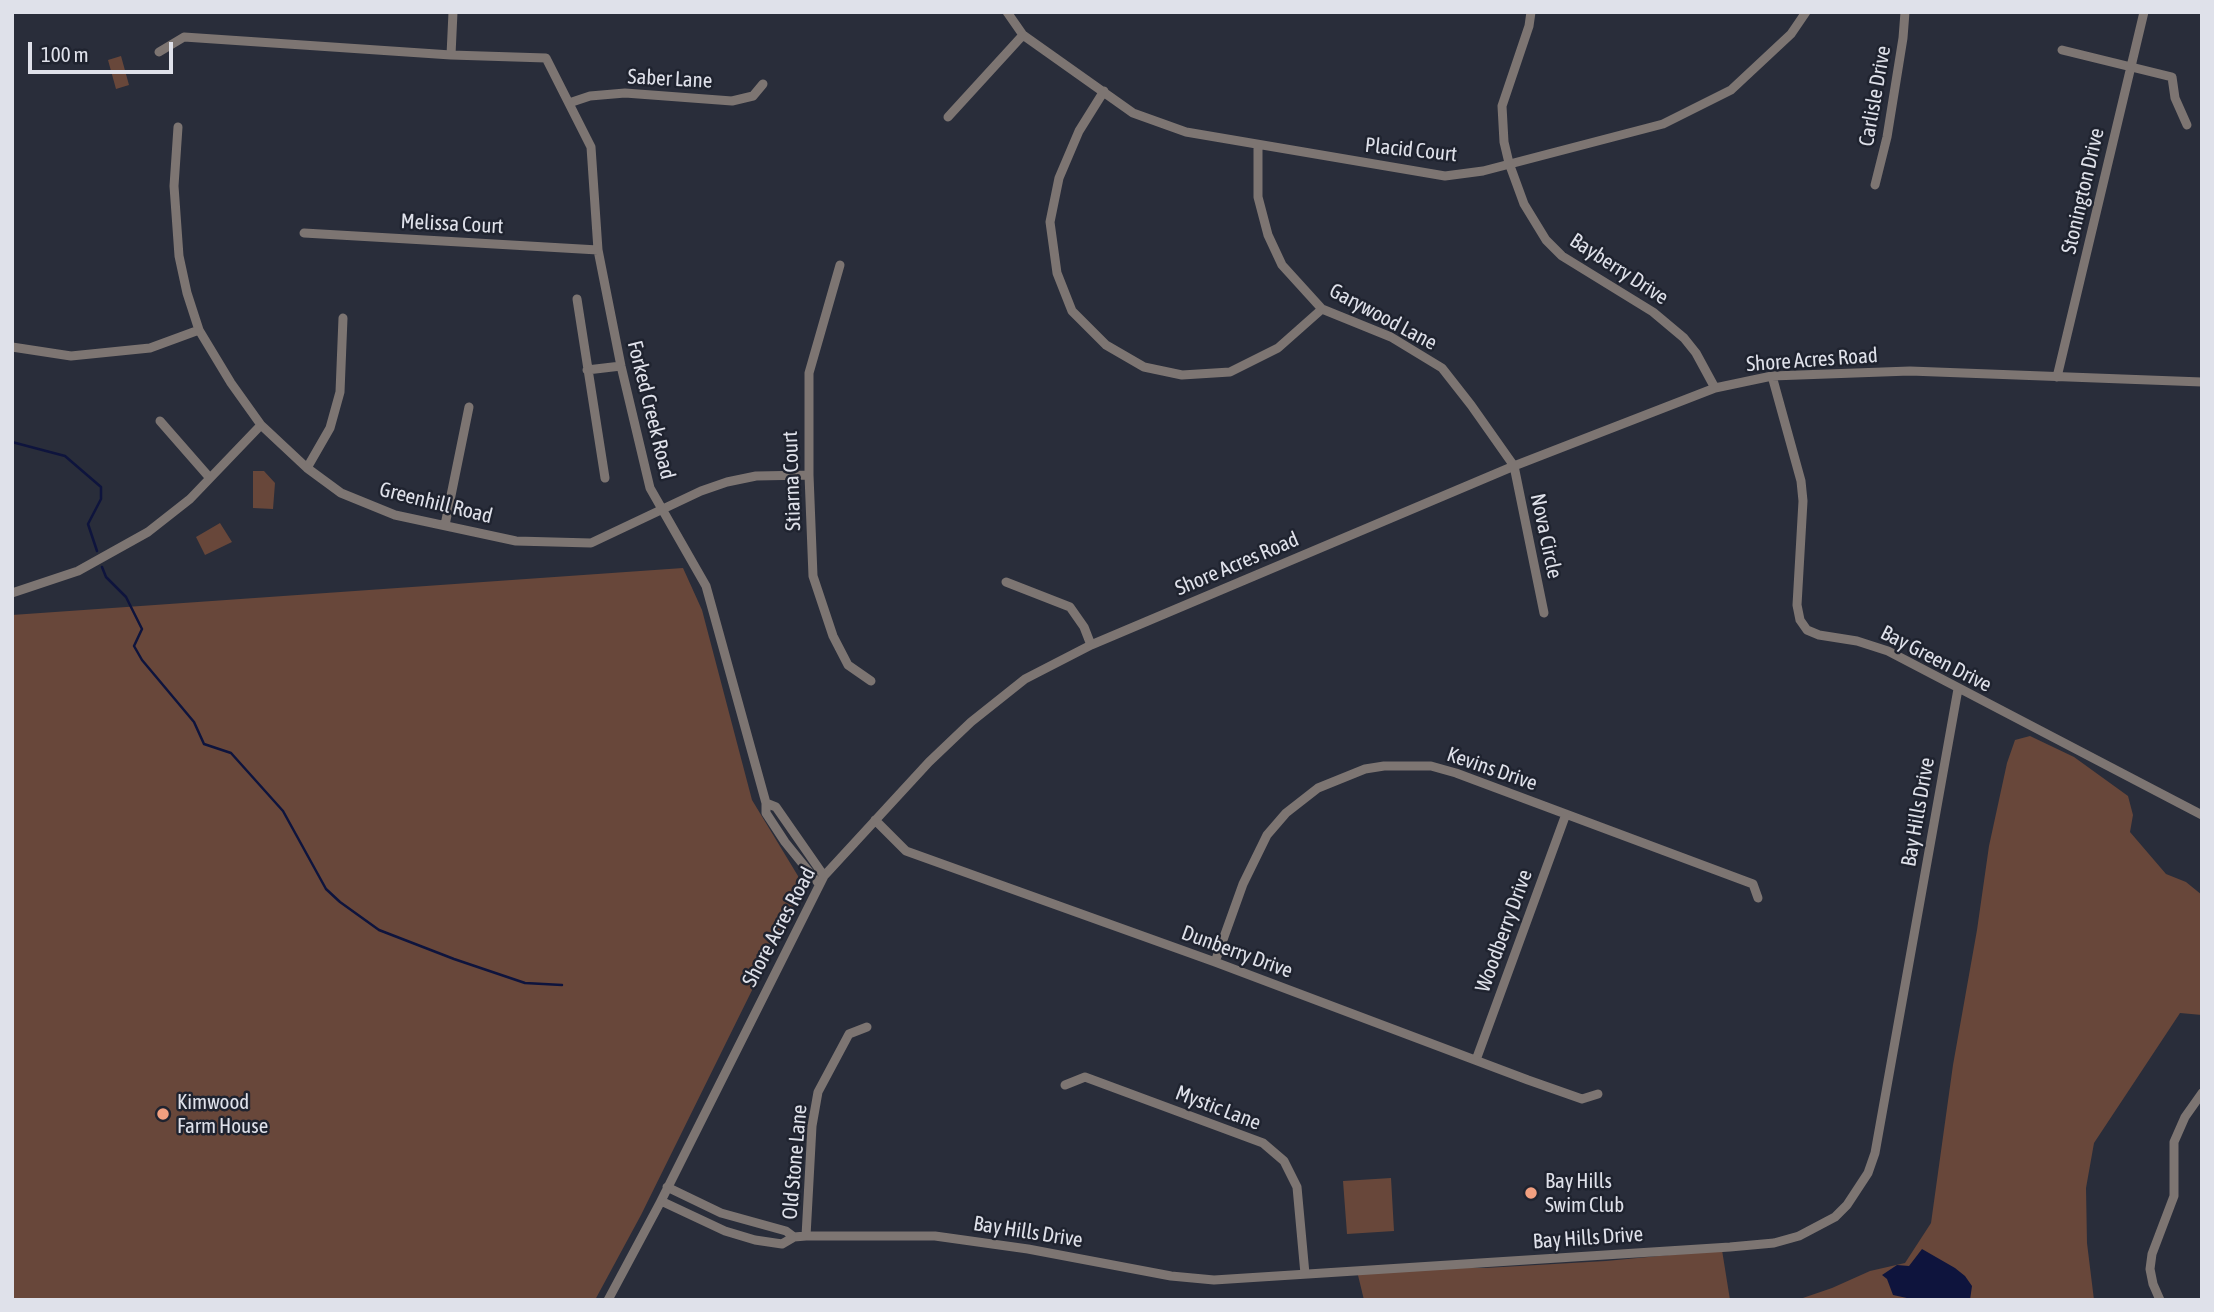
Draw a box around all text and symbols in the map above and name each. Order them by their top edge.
scale bar [32,28,177,72]
text: 100 m [41,42,89,66]
street label: Carlisle Drive [1854,44,1896,148]
street label: Saber Lane [627,64,713,94]
street label: Stonington Drive [2056,126,2110,256]
street label: Placid Court [1364,133,1458,167]
street label: Melissa Court [400,209,504,239]
street label: Bayberry Drive [1565,228,1673,310]
street label: Garywood Lane [1325,278,1441,356]
street label: Forked Creek Road [622,338,680,482]
street label: Shore Acres Road [1745,343,1879,377]
street label: Stiarna Court [778,431,806,531]
street label: Greenhill Road [377,477,495,529]
street label: Nova Circle [1525,491,1567,581]
street label: Shore Acres Road [1171,527,1303,601]
street label: Bay Green Drive [1876,620,1996,698]
street label: Kevins Drive [1444,742,1540,796]
street label: Bay Hills Drive [1896,755,1940,869]
street label: Shore Acres Road [737,863,821,991]
street label: Woodberry Drive [1470,866,1538,996]
street label: Dunberry Drive [1178,920,1296,984]
street label: Mystic Lane [1172,1080,1264,1136]
place label: Kimwood Farm House [177,1089,268,1139]
street label: Old Stone Lane [777,1104,813,1220]
marker: Kimwood Farm House [155,1106,171,1122]
place label: Bay Hills Swim Club [1545,1168,1624,1218]
marker: Bay Hills Swim Club [1523,1185,1539,1201]
street label: Bay Hills Drive [971,1211,1085,1253]
street label: Bay Hills Drive [1532,1222,1644,1254]

